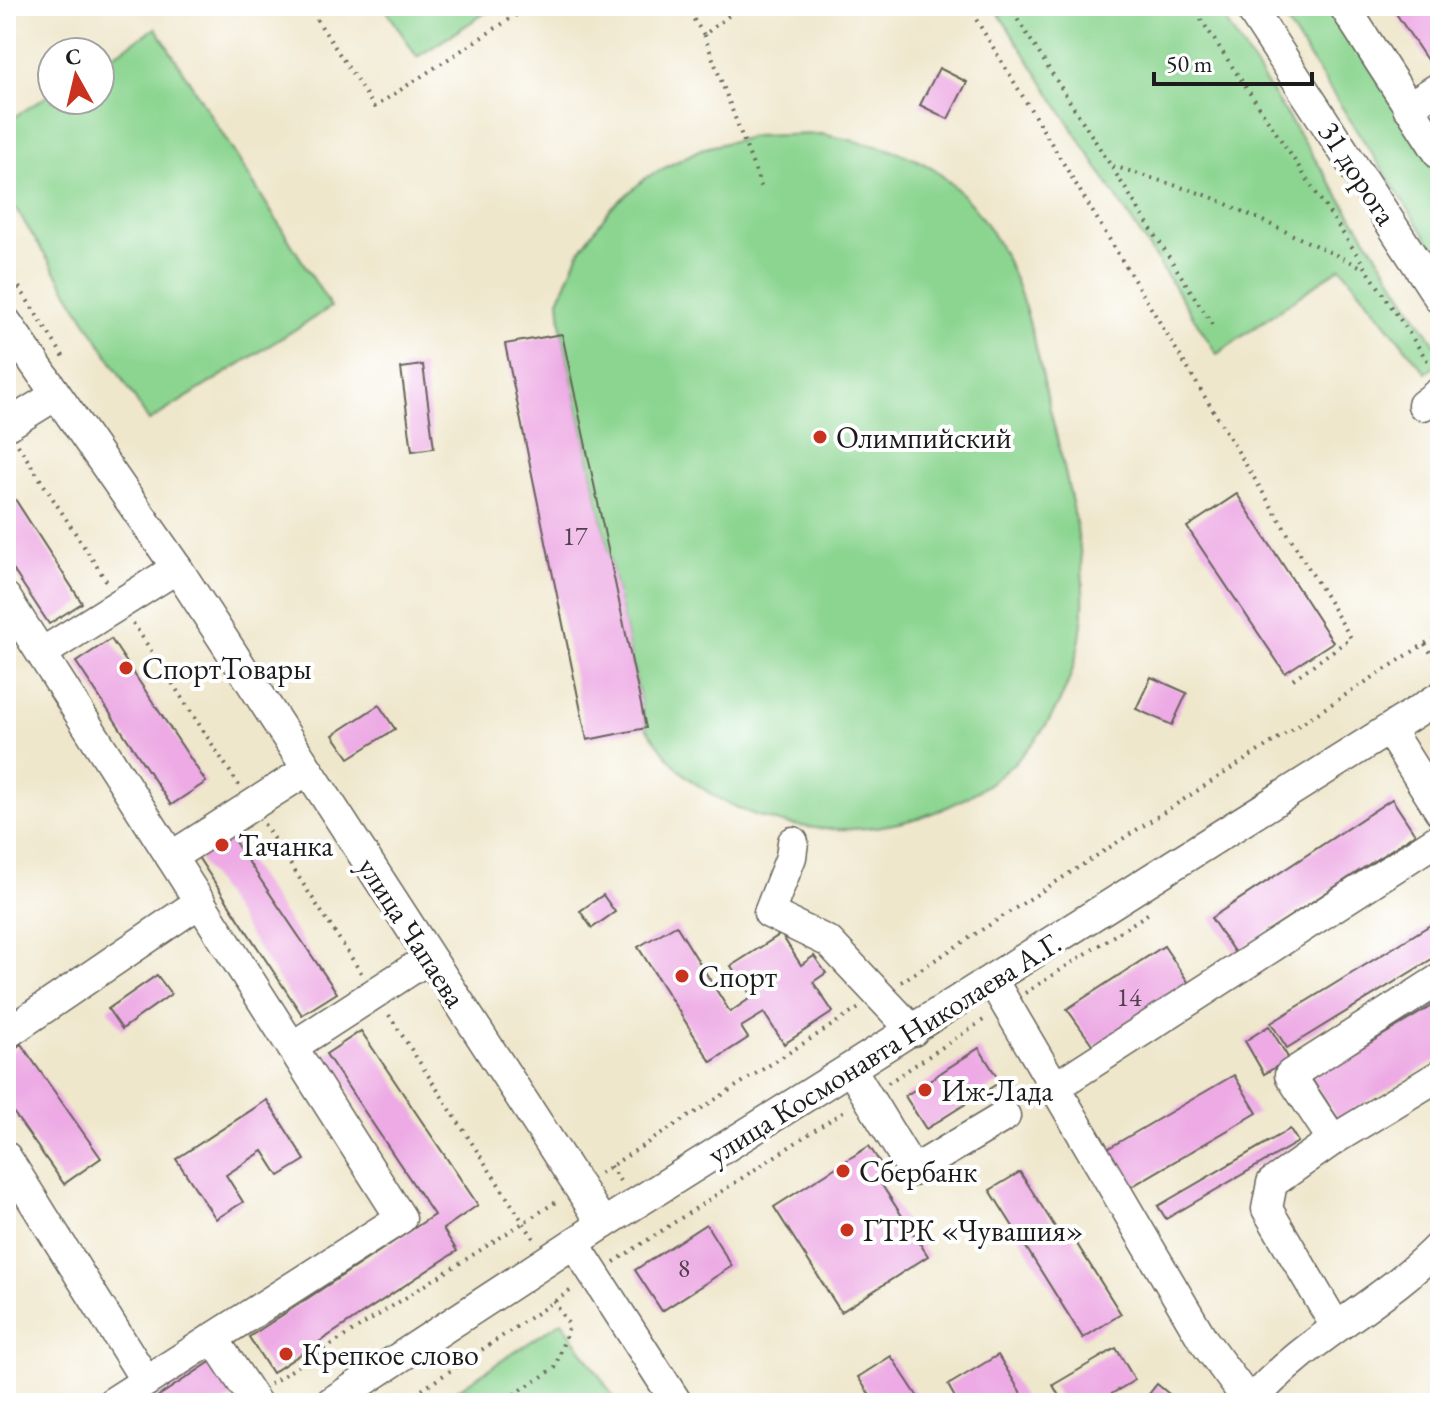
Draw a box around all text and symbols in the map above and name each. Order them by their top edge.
north arrow [36,36,116,116]
scale bar [1154,36,1312,86]
text: С [64,41,83,72]
text: 50 m [1166,48,1213,79]
street label: 31 дорога [1310,114,1406,232]
place label: Олимпийский [836,418,1012,457]
marker: Олимпийский [811,428,829,446]
house number: 17 [563,519,588,553]
place label: СпортТовары [142,649,312,688]
marker: СпортТовары [117,659,135,677]
place label: Тачанка [238,826,333,865]
marker: Тачанка [213,836,231,854]
street label: улица Чапаева [349,849,475,1015]
street label: улица Космонавта Николаева А.Г. [700,923,1068,1173]
place label: Спорт [698,957,777,996]
marker: Спорт [673,967,691,985]
house number: 14 [1117,980,1142,1014]
place label: Иж-Лада [941,1071,1053,1110]
marker: Иж-Лада [916,1081,934,1099]
place label: Сбербанк [859,1152,977,1191]
marker: Сбербанк [834,1162,852,1180]
place label: ГТРК «Чувашия» [863,1211,1084,1250]
marker: ГТРК «Чувашия» [838,1221,856,1239]
house number: 8 [678,1251,690,1285]
place label: Крепкое слово [302,1335,479,1374]
marker: Крепкое слово [277,1345,295,1363]

